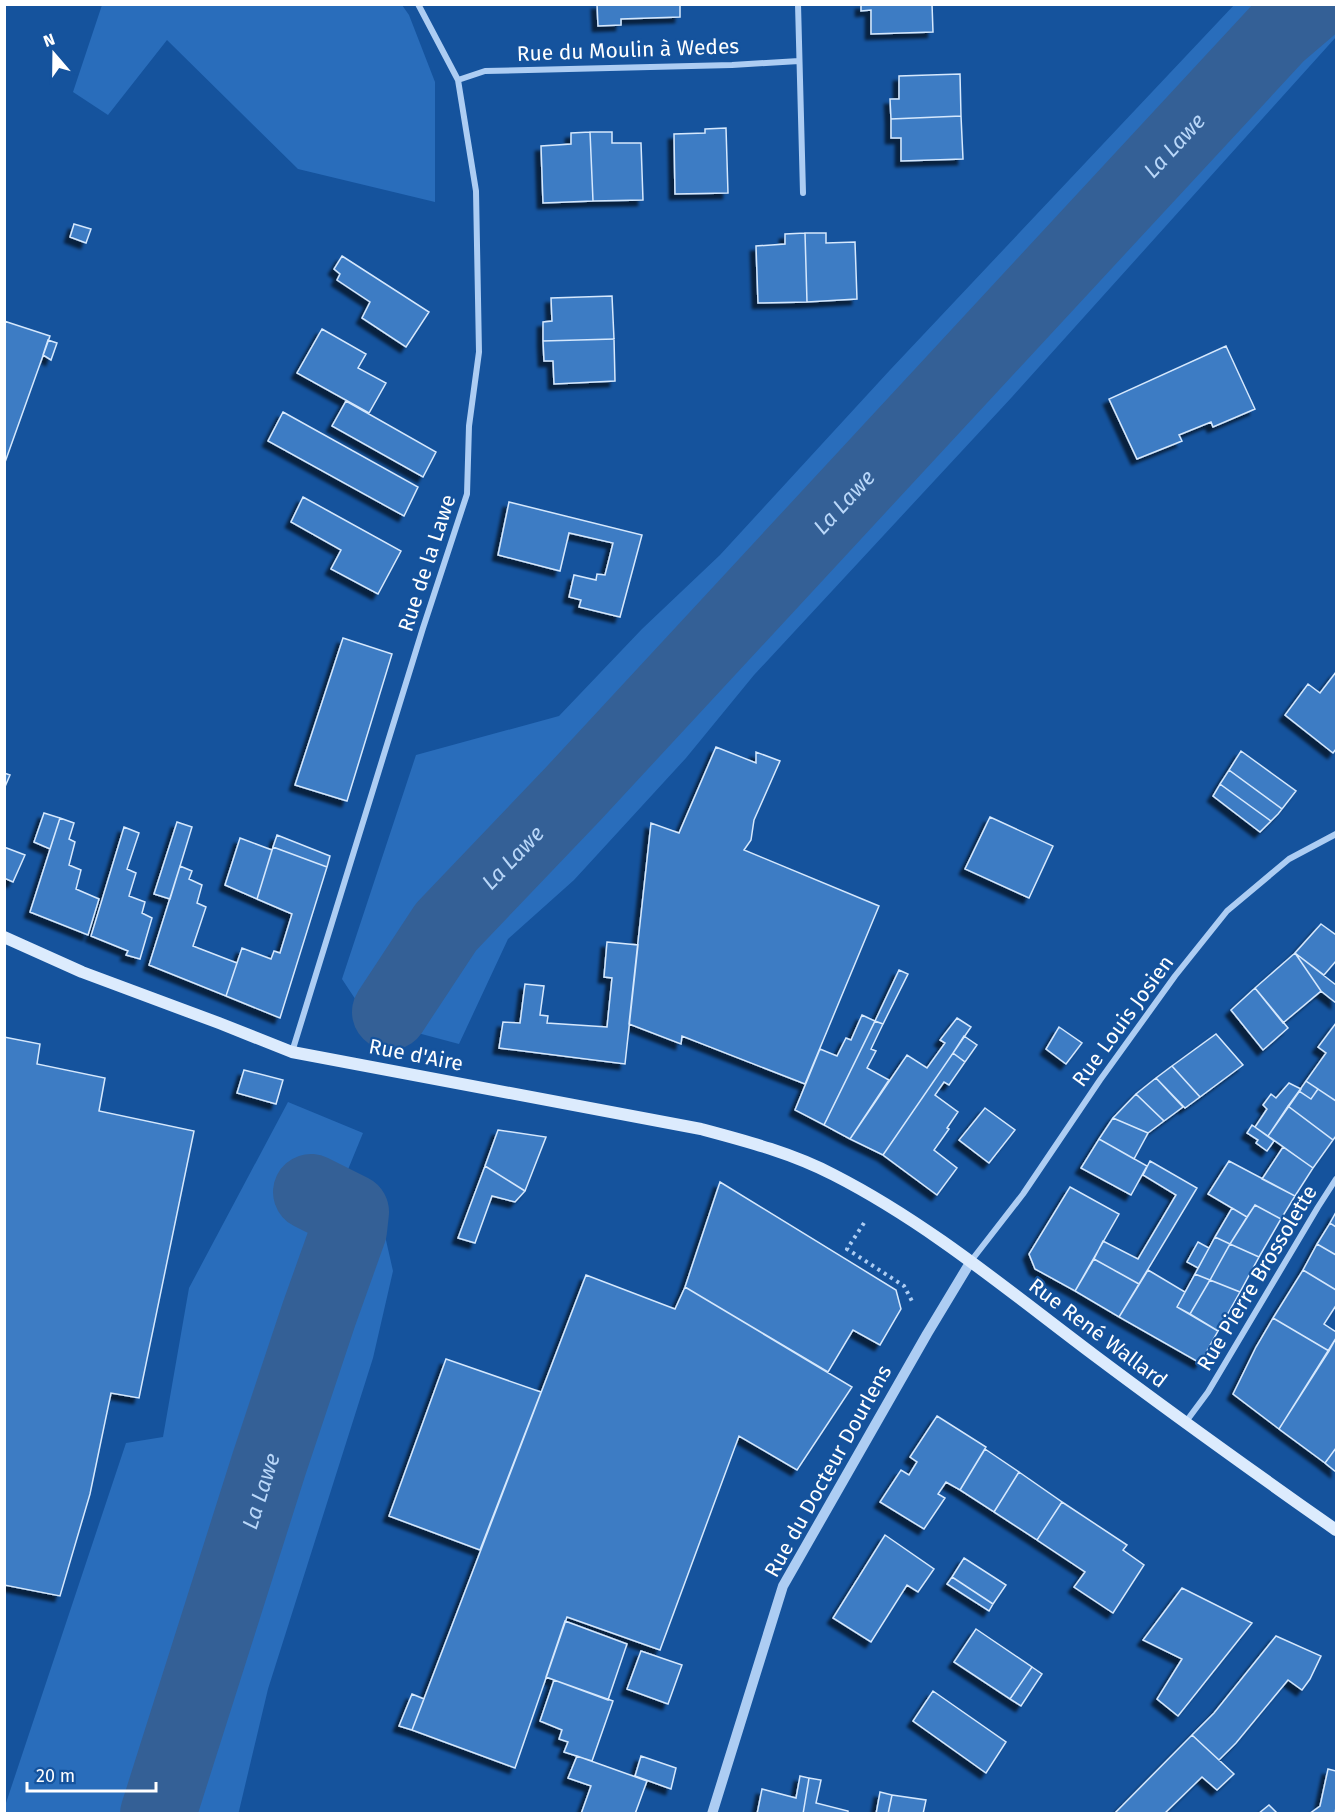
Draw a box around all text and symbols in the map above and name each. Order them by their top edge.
north arrow [24,24,84,84]
text: N [41,30,57,51]
street label: Rue du Moulin à Wedes [516,33,740,67]
water label: La Lawe [1138,108,1211,184]
water label: La Lawe [808,464,881,540]
street label: Rue de la Lawe [393,491,461,635]
water label: La Lawe [476,820,550,895]
street label: Rue Louis Josien [1067,950,1179,1092]
street label: Rue d'Aire [367,1033,465,1077]
street label: Rue Pierre Brossolette [1191,1180,1323,1376]
street label: Rue René Wallard [1024,1272,1172,1394]
street label: Rue du Docteur Dourlens [759,1360,897,1582]
water label: La Lawe [236,1449,286,1532]
scale bar [27,1755,156,1793]
text: 20 m [36,1765,75,1787]

